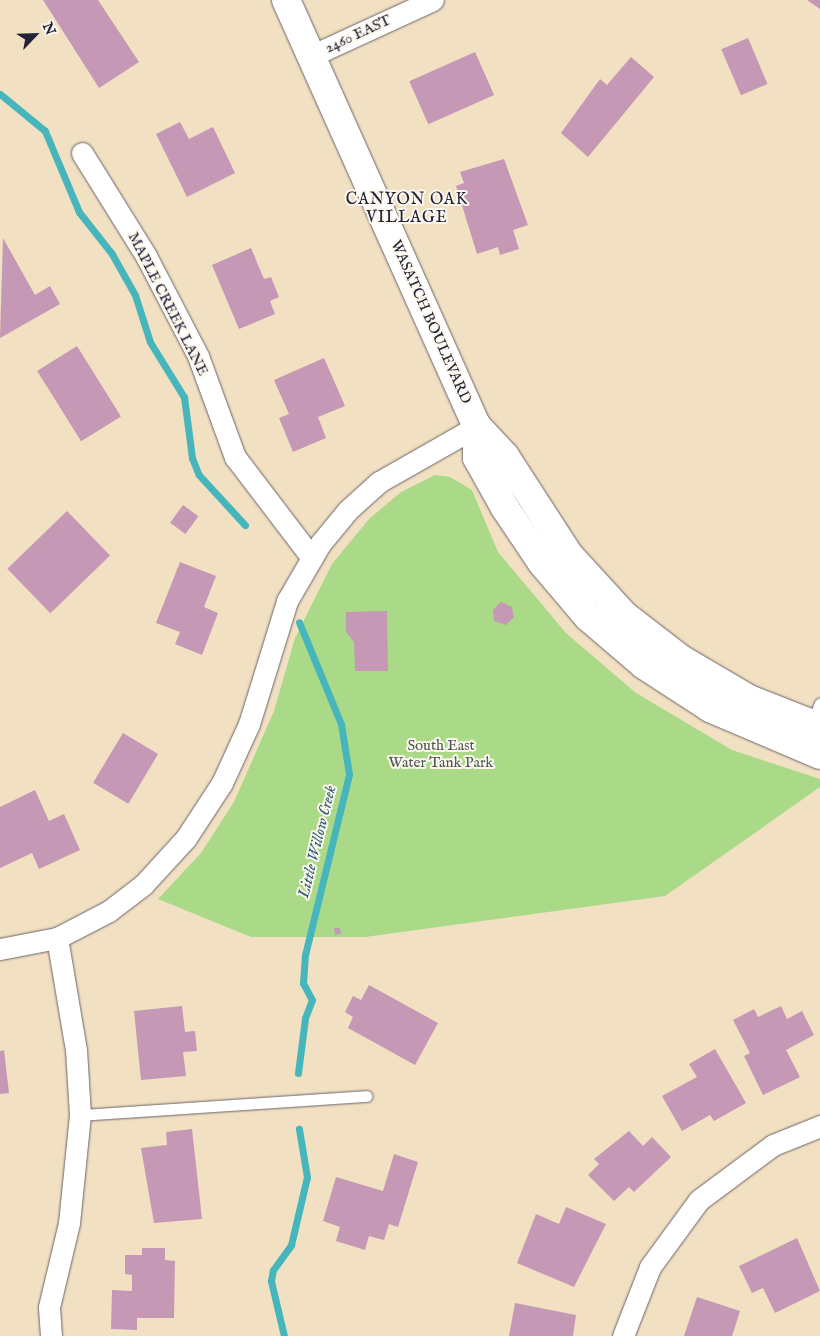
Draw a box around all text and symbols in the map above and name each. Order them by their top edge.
north arrow [10,10,60,60]
street label: 2460 EAST [322,11,394,57]
text: N [38,20,59,38]
district label: CANYON OAK VILLAGE [345,190,469,228]
street label: MAPLE CREEK LANE [124,229,212,379]
street label: WASATCH BOULEVARD [387,237,475,407]
park label: South East Water Tank Park [389,736,493,771]
water label: Little Willow Creek [295,784,341,900]

